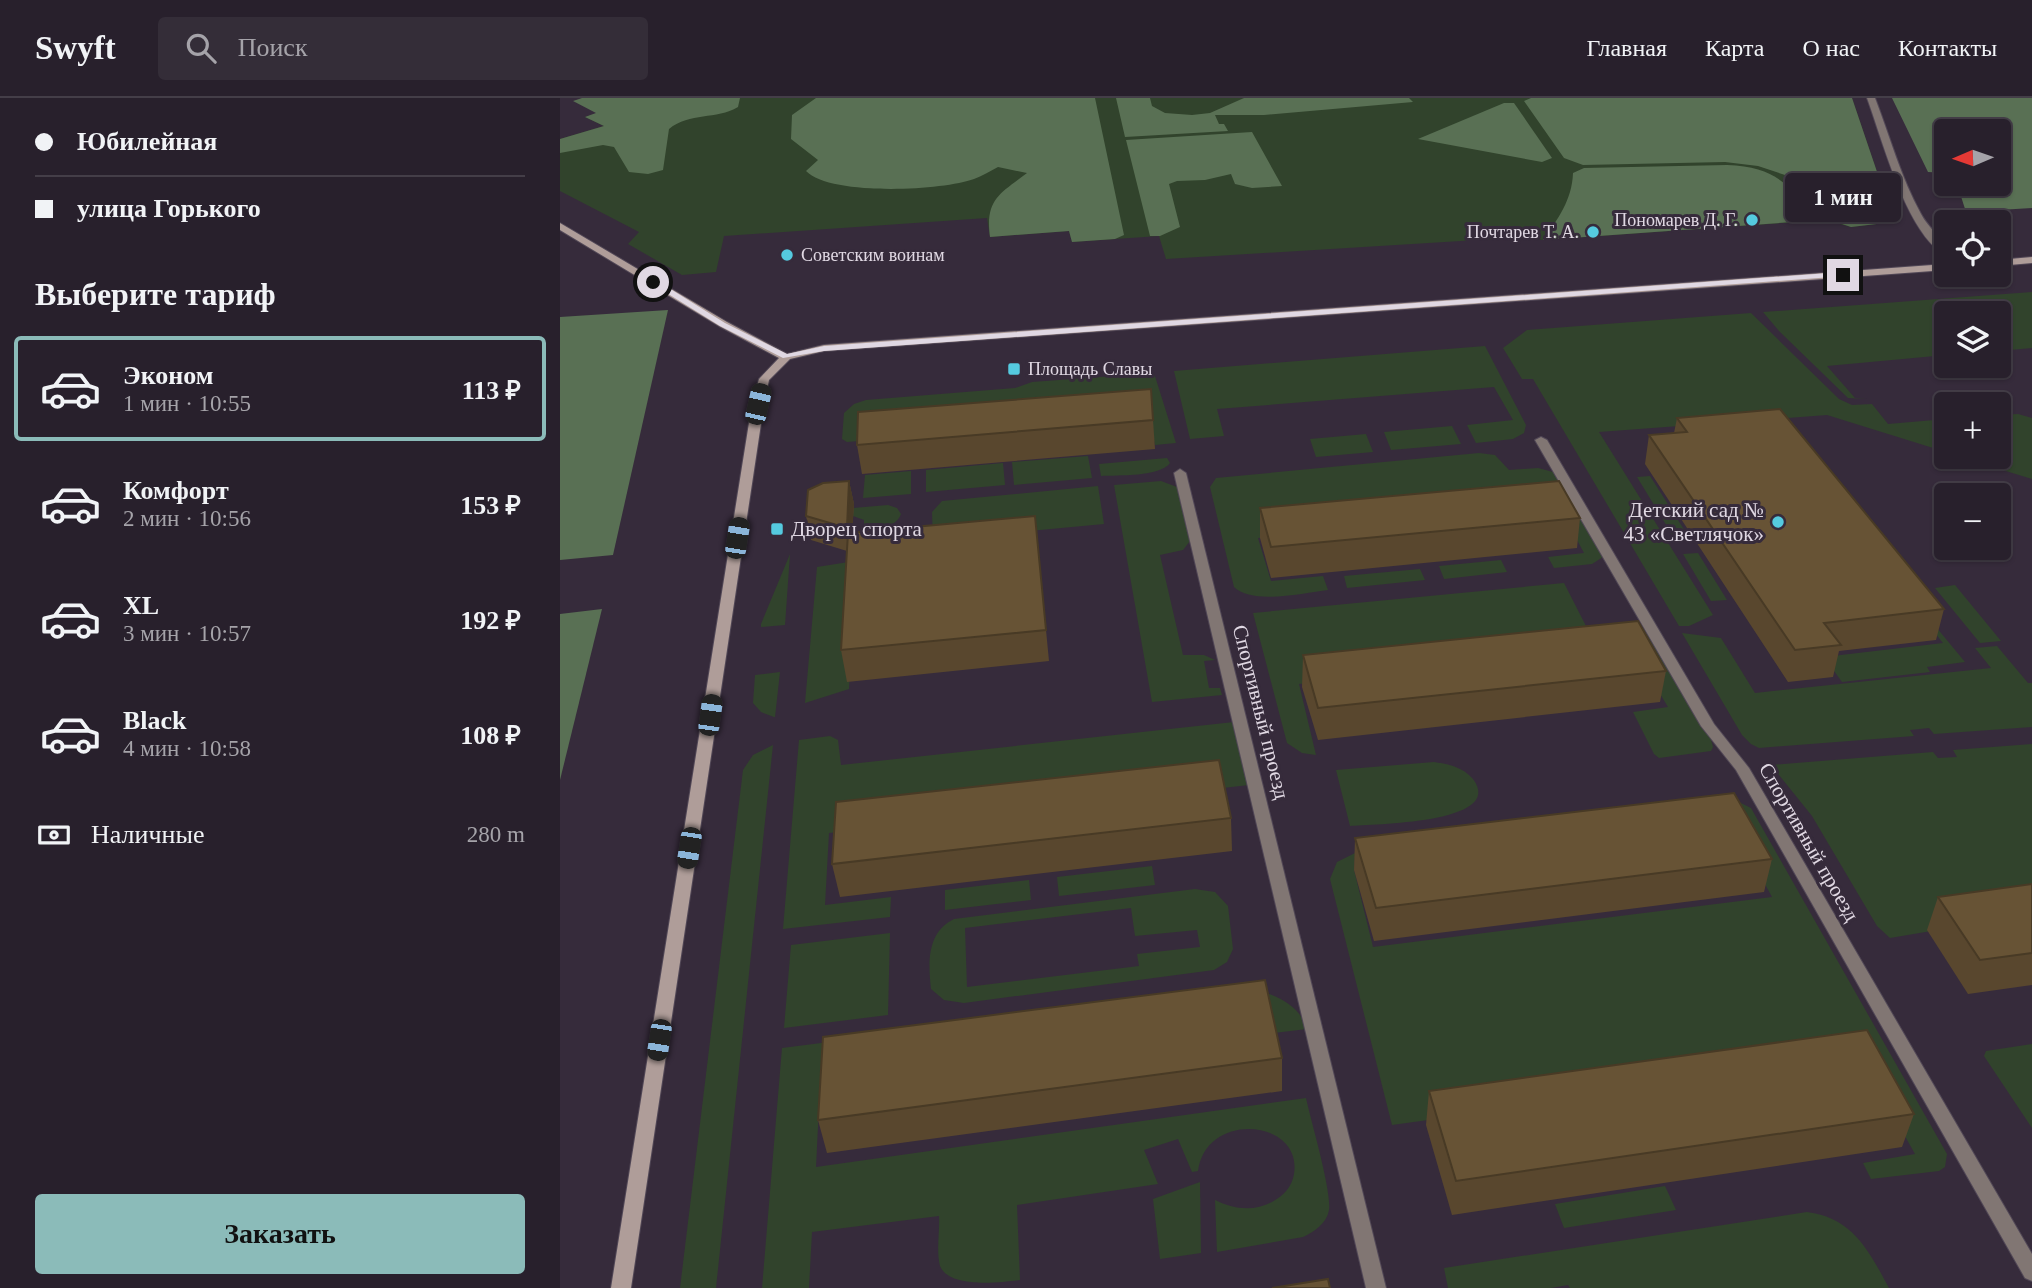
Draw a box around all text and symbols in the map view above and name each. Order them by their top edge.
search box [158,17,648,80]
icon: search [182,29,220,67]
text: Swyft [35,30,116,66]
text: Поиск [238,33,308,62]
text: Главная [1586,35,1667,61]
text: Карта [1705,35,1764,61]
text: О нас [1802,35,1860,61]
text: Контакты [1898,35,1997,61]
north arrow [1934,119,2011,196]
map controls [1934,119,2011,560]
text: Юбилейная [77,127,217,156]
callout: 1 мин [1785,174,1901,222]
text: 1 мин [1813,185,1873,210]
text: улица Горького [77,194,261,223]
place label: Пономарев Д. Г. [1614,210,1738,230]
button: locate [1934,210,2011,287]
marker: Пономарев Д. Г. [1744,212,1760,228]
place label: Почтарев Т. А. [1467,222,1579,242]
marker: Почтарев Т. А. [1585,224,1601,240]
place label: Советским воинам [801,245,945,265]
marker: Советским воинам [779,247,795,263]
route end [1827,259,1859,291]
route start [637,266,669,298]
text: Выберите тариф [35,276,276,312]
button: layers [1934,301,2011,378]
icon: car [39,357,102,420]
place label: Площадь Славы [1028,359,1152,379]
text: Эконом [123,361,213,390]
marker: Площадь Славы [1006,361,1022,377]
text: 113 ₽ [462,376,521,405]
car [744,381,773,427]
text: 1 мин · 10:55 [123,391,251,416]
button: + [1934,392,2011,469]
icon: car [39,472,102,535]
text: Комфорт [123,476,229,505]
button: − [1934,483,2011,560]
text: 153 ₽ [460,491,521,520]
place label: Детский сад № 43 «Светлячок» [1624,498,1764,546]
text: 2 мин · 10:56 [123,506,251,531]
marker: Детский сад № 43 «Светлячок» [1770,514,1786,530]
car [724,516,751,560]
place label: Дворец спорта [791,517,923,541]
marker: Дворец спорта [769,521,785,537]
icon: car [39,587,102,650]
text: XL [123,591,159,620]
text: 192 ₽ [460,606,521,635]
text: 3 мин · 10:57 [123,621,251,646]
street label: Спортивный проезд [1228,622,1294,802]
car [697,693,724,737]
icon: car [39,702,102,765]
text: Black [123,706,187,735]
text: 108 ₽ [460,721,521,750]
text: 4 мин · 10:58 [123,736,251,761]
street label: Спортивный проезд [1754,759,1864,926]
icon: cash [35,816,73,854]
text: Наличные [91,820,204,849]
text: 280 m [467,822,525,847]
car [676,826,703,870]
car [646,1018,673,1062]
button: Заказать [35,1194,525,1274]

